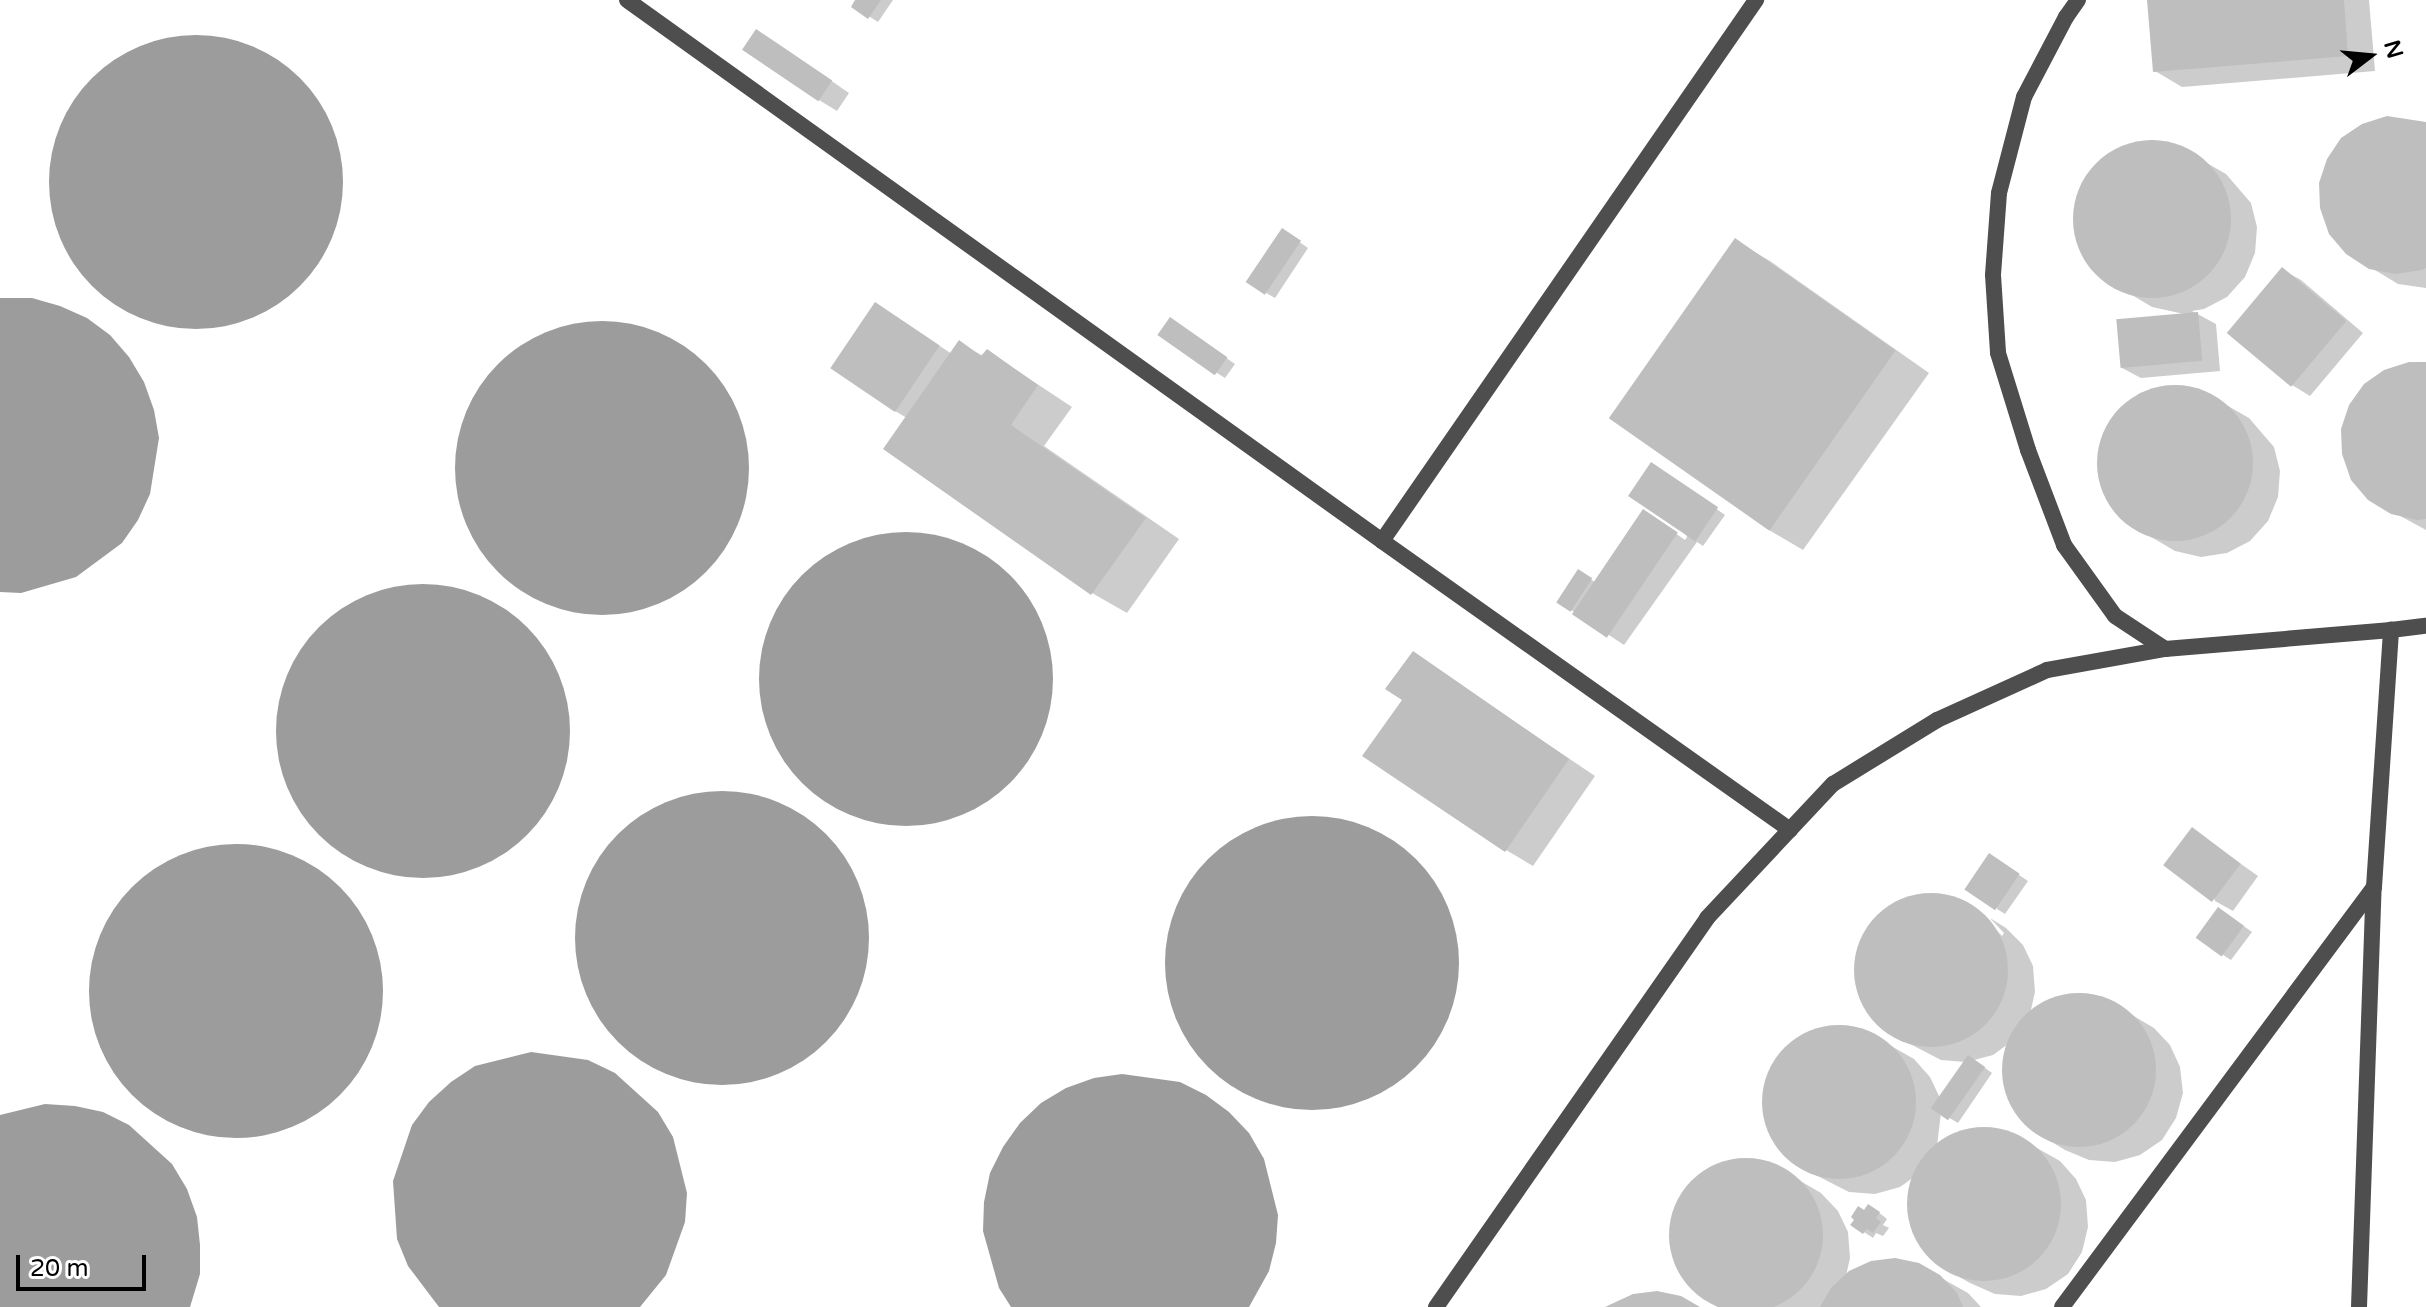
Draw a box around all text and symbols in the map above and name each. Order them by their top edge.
north arrow [2330,16,2410,96]
text: N [2378,37,2408,61]
scale bar [20,1239,150,1289]
text: 20 m [30,1254,88,1283]

